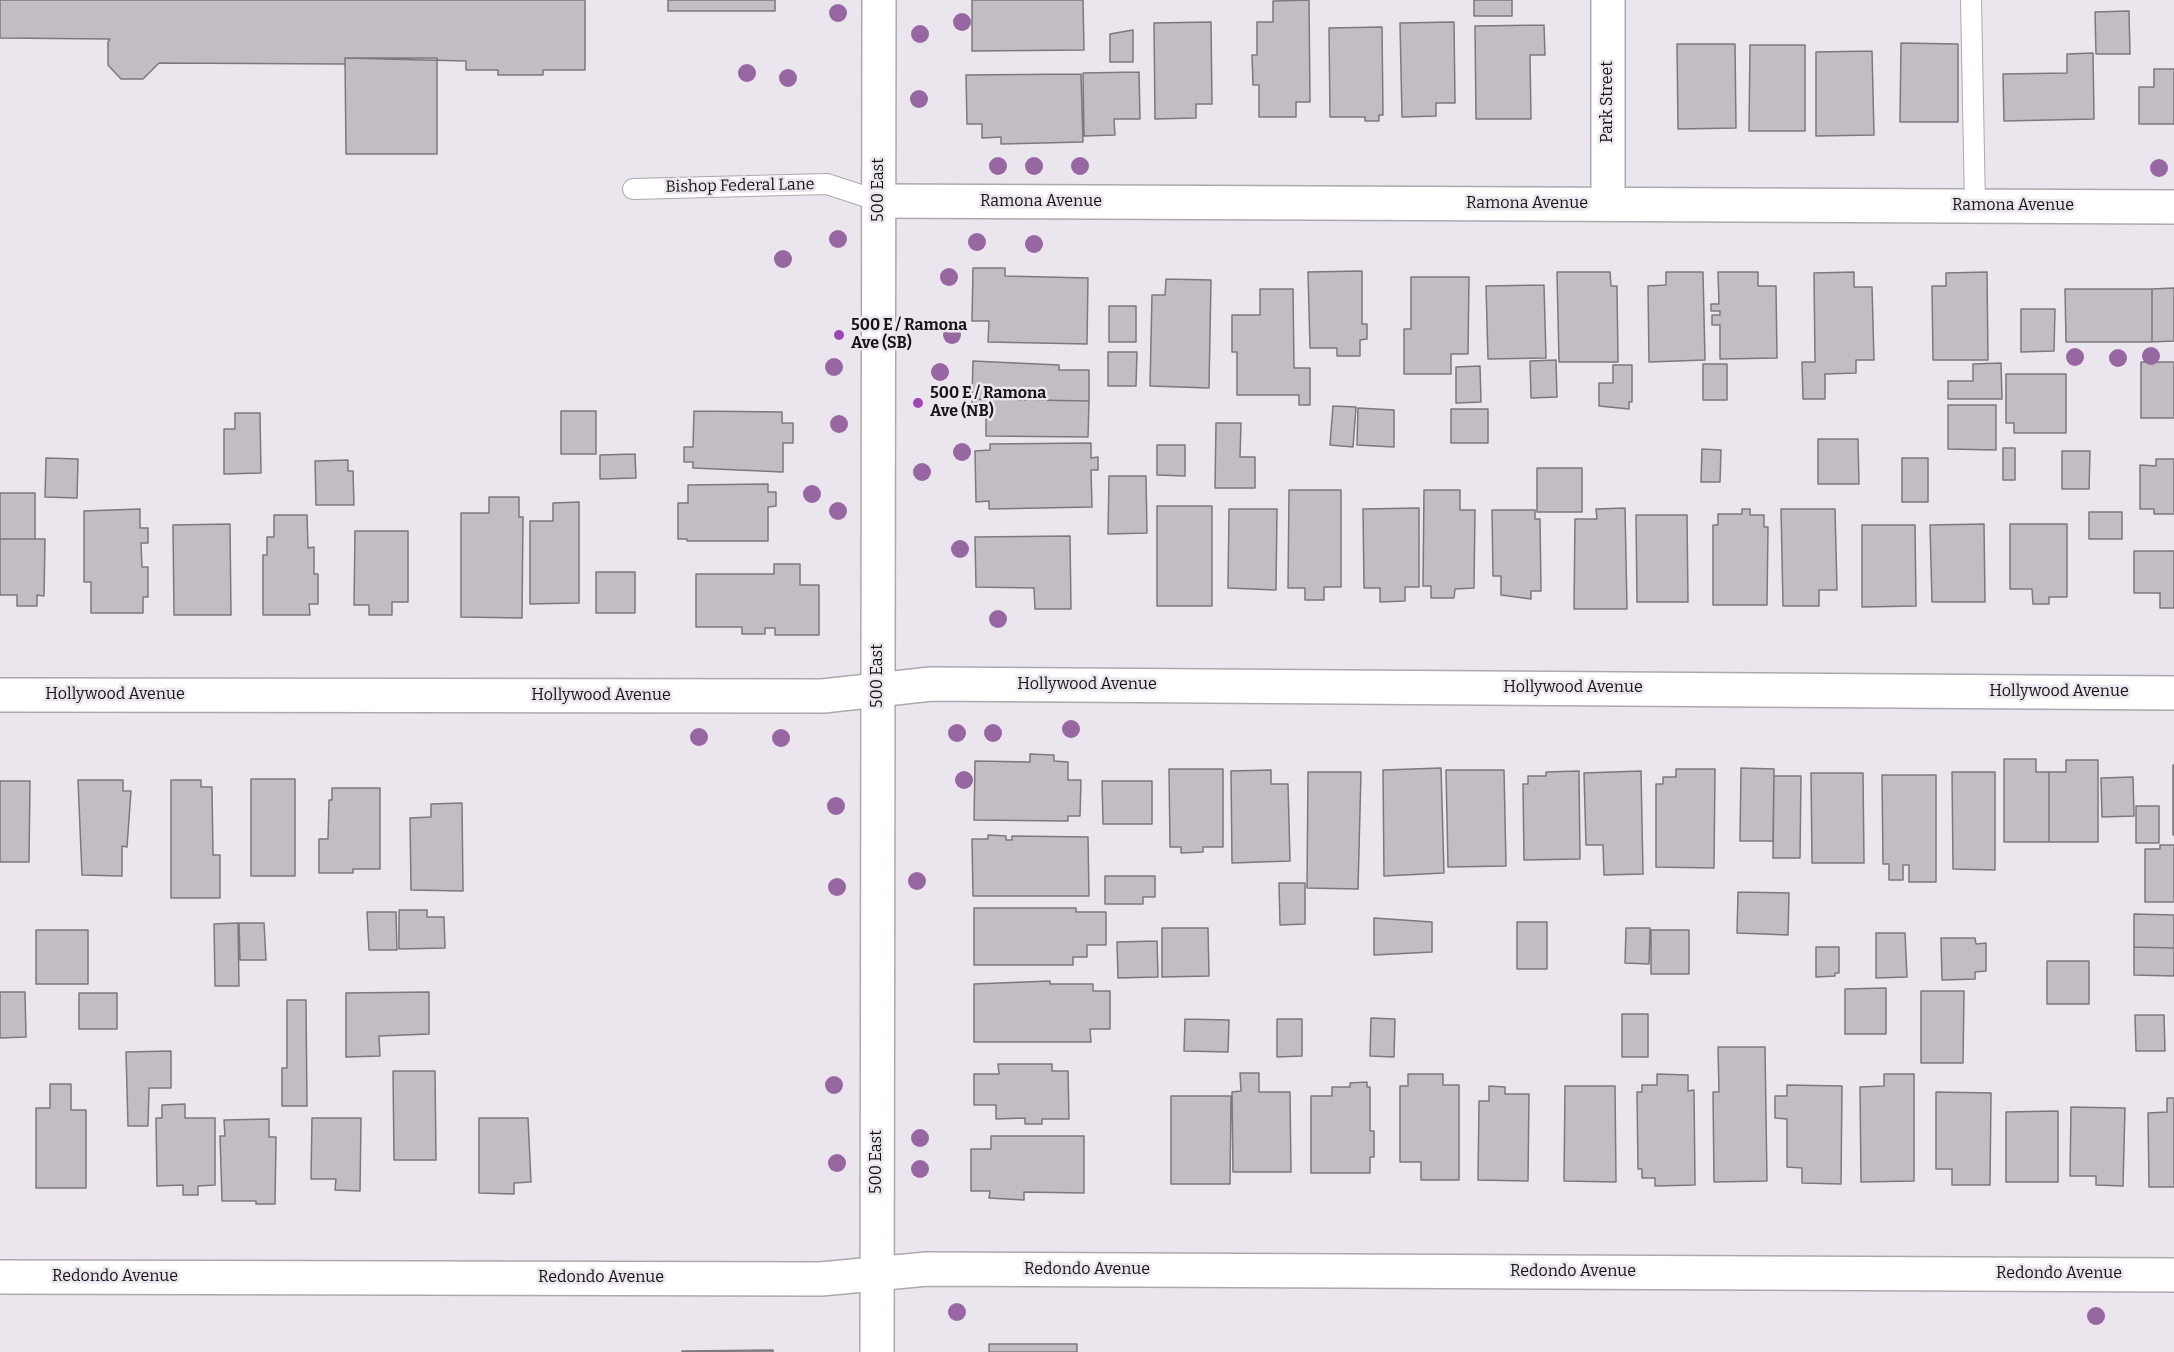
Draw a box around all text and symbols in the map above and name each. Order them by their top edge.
street label: Park Street [1598,61,1618,143]
street label: 500 East [869,158,889,222]
street label: Bishop Federal Lane [665,175,815,197]
street label: Ramona Avenue [980,192,1102,212]
street label: Ramona Avenue [1466,194,1588,214]
street label: Ramona Avenue [1952,196,2074,216]
place label: 500 E / Ramona Ave (SB) [851,316,967,354]
marker: 500 E / Ramona Ave (SB) [832,328,846,342]
place label: 500 E / Ramona Ave (NB) [930,384,1046,422]
marker: 500 E / Ramona Ave (NB) [911,396,925,410]
street label: 500 East [868,644,888,708]
street label: Hollywood Avenue [1017,675,1157,695]
street label: Hollywood Avenue [1503,678,1643,698]
street label: Hollywood Avenue [1989,682,2129,702]
street label: Hollywood Avenue [45,685,185,705]
street label: Hollywood Avenue [531,686,671,706]
street label: 500 East [867,1130,887,1194]
street label: Redondo Avenue [1024,1260,1150,1280]
street label: Redondo Avenue [1510,1262,1636,1282]
street label: Redondo Avenue [1996,1264,2122,1284]
street label: Redondo Avenue [52,1267,178,1287]
street label: Redondo Avenue [538,1268,664,1288]

